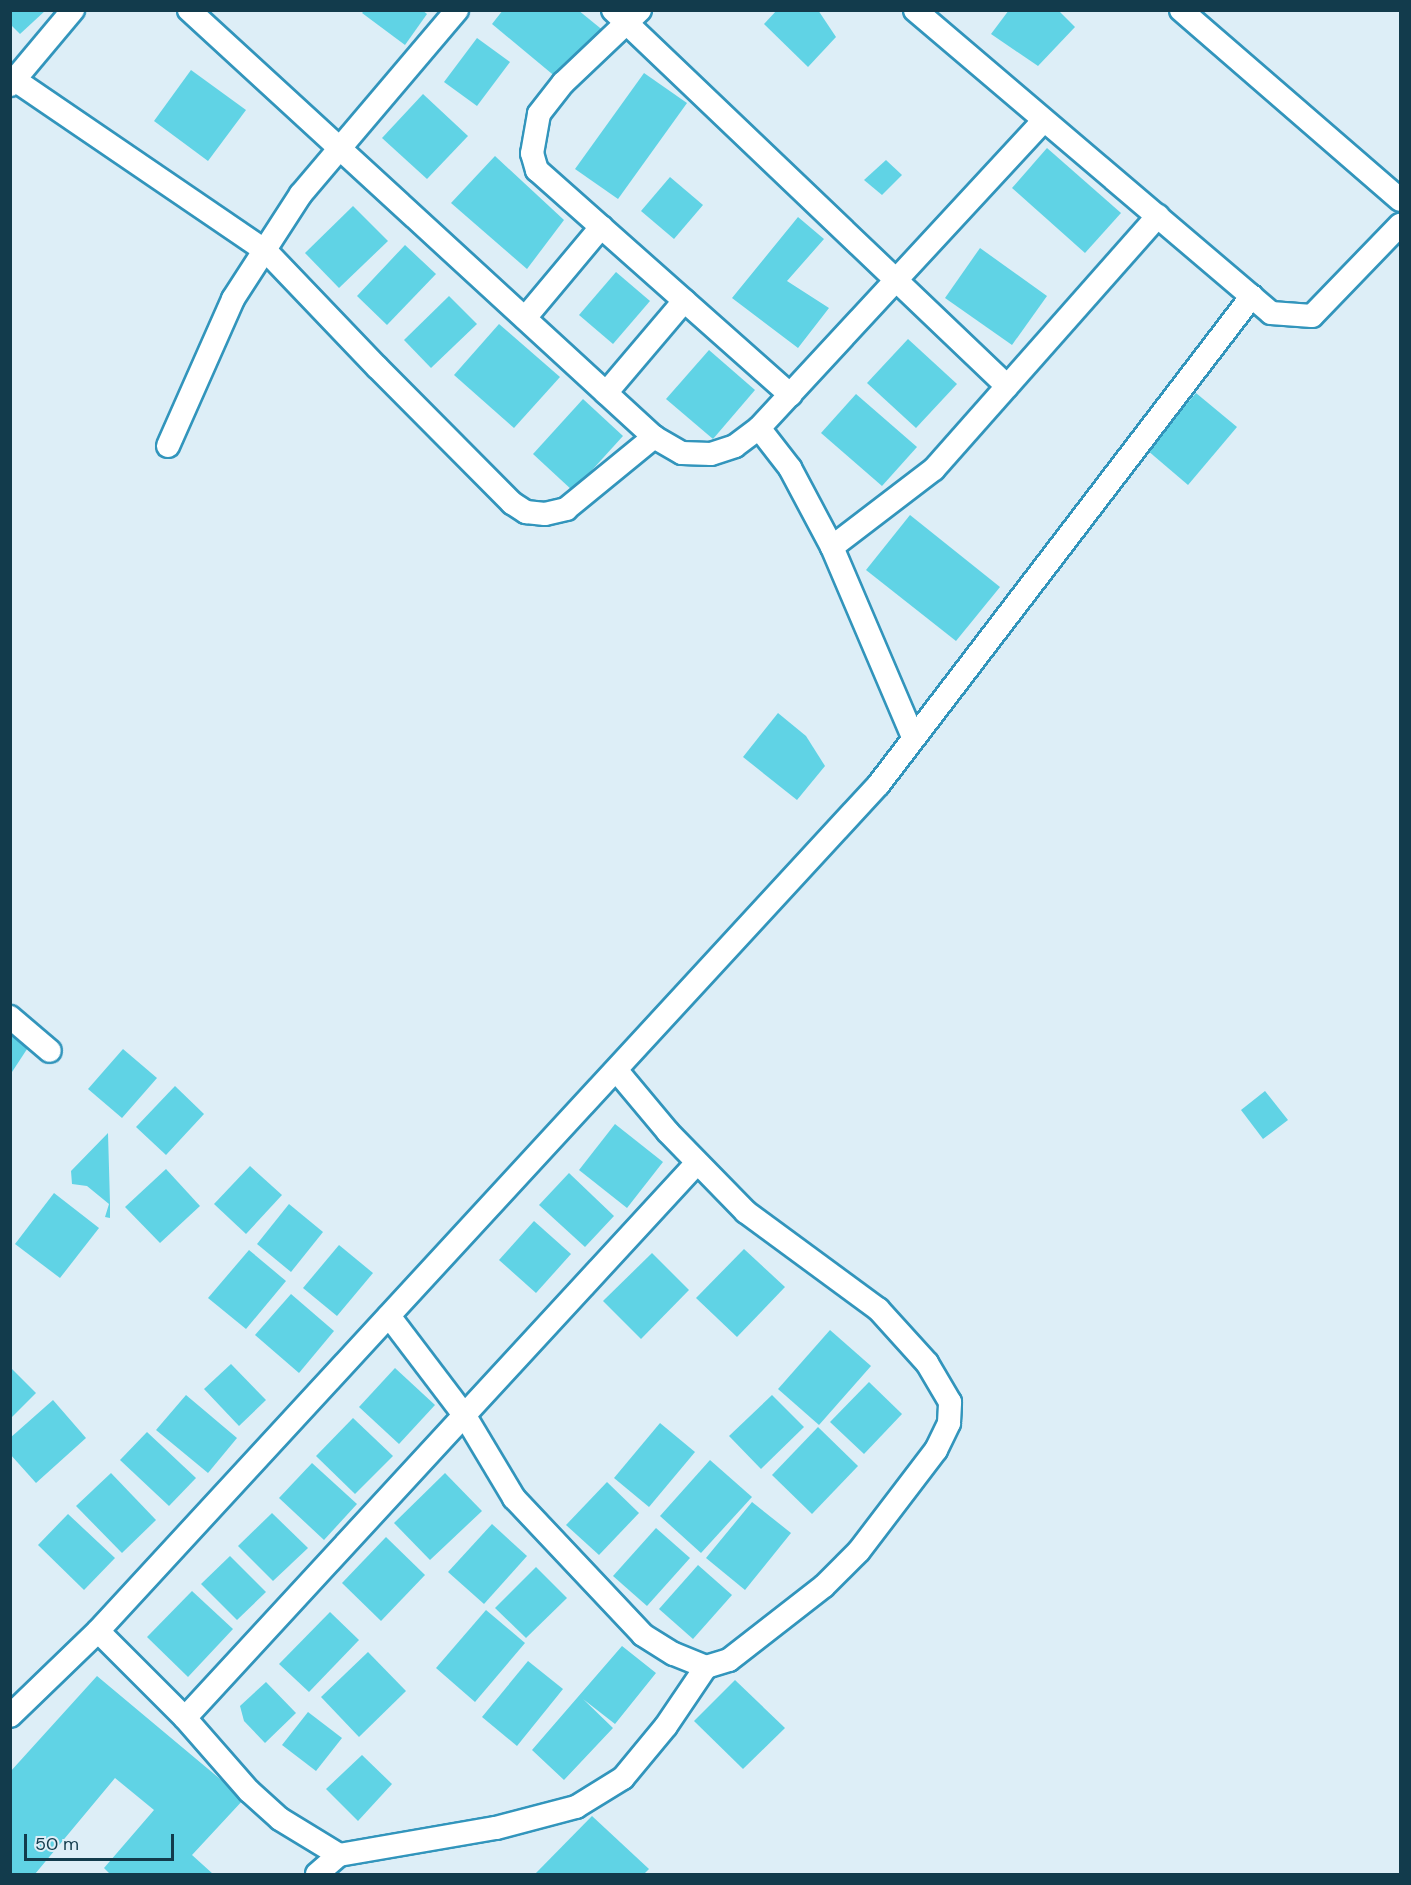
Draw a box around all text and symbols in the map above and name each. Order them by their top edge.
scale bar [27,1822,177,1860]
text: 50 m [35,1832,79,1856]

